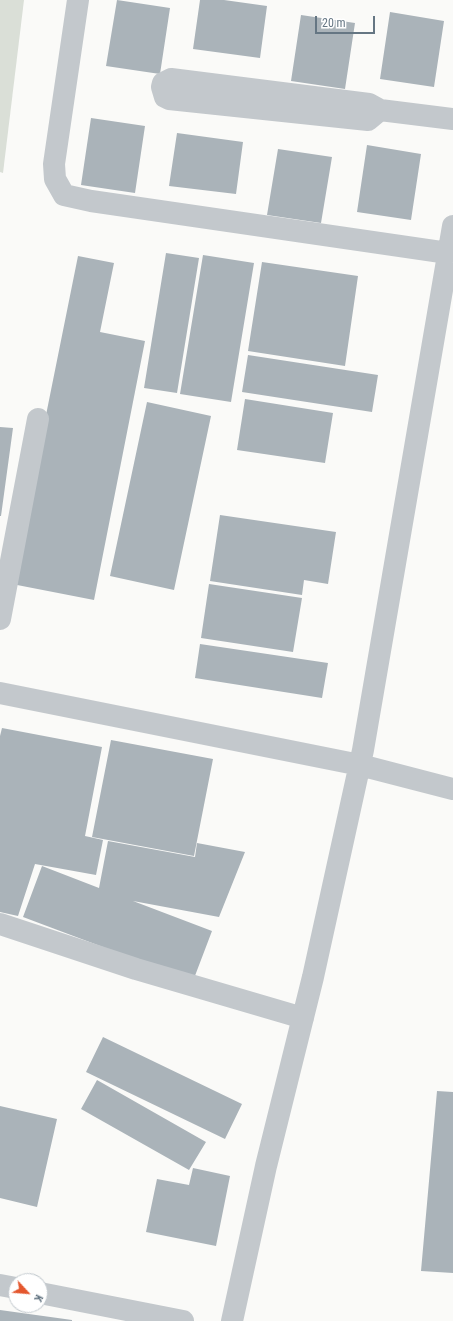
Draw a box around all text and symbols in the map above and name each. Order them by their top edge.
scale bar [317,8,377,34]
text: 20 m [322,16,346,30]
north arrow [8,1273,48,1313]
text: K [31,1292,46,1304]

